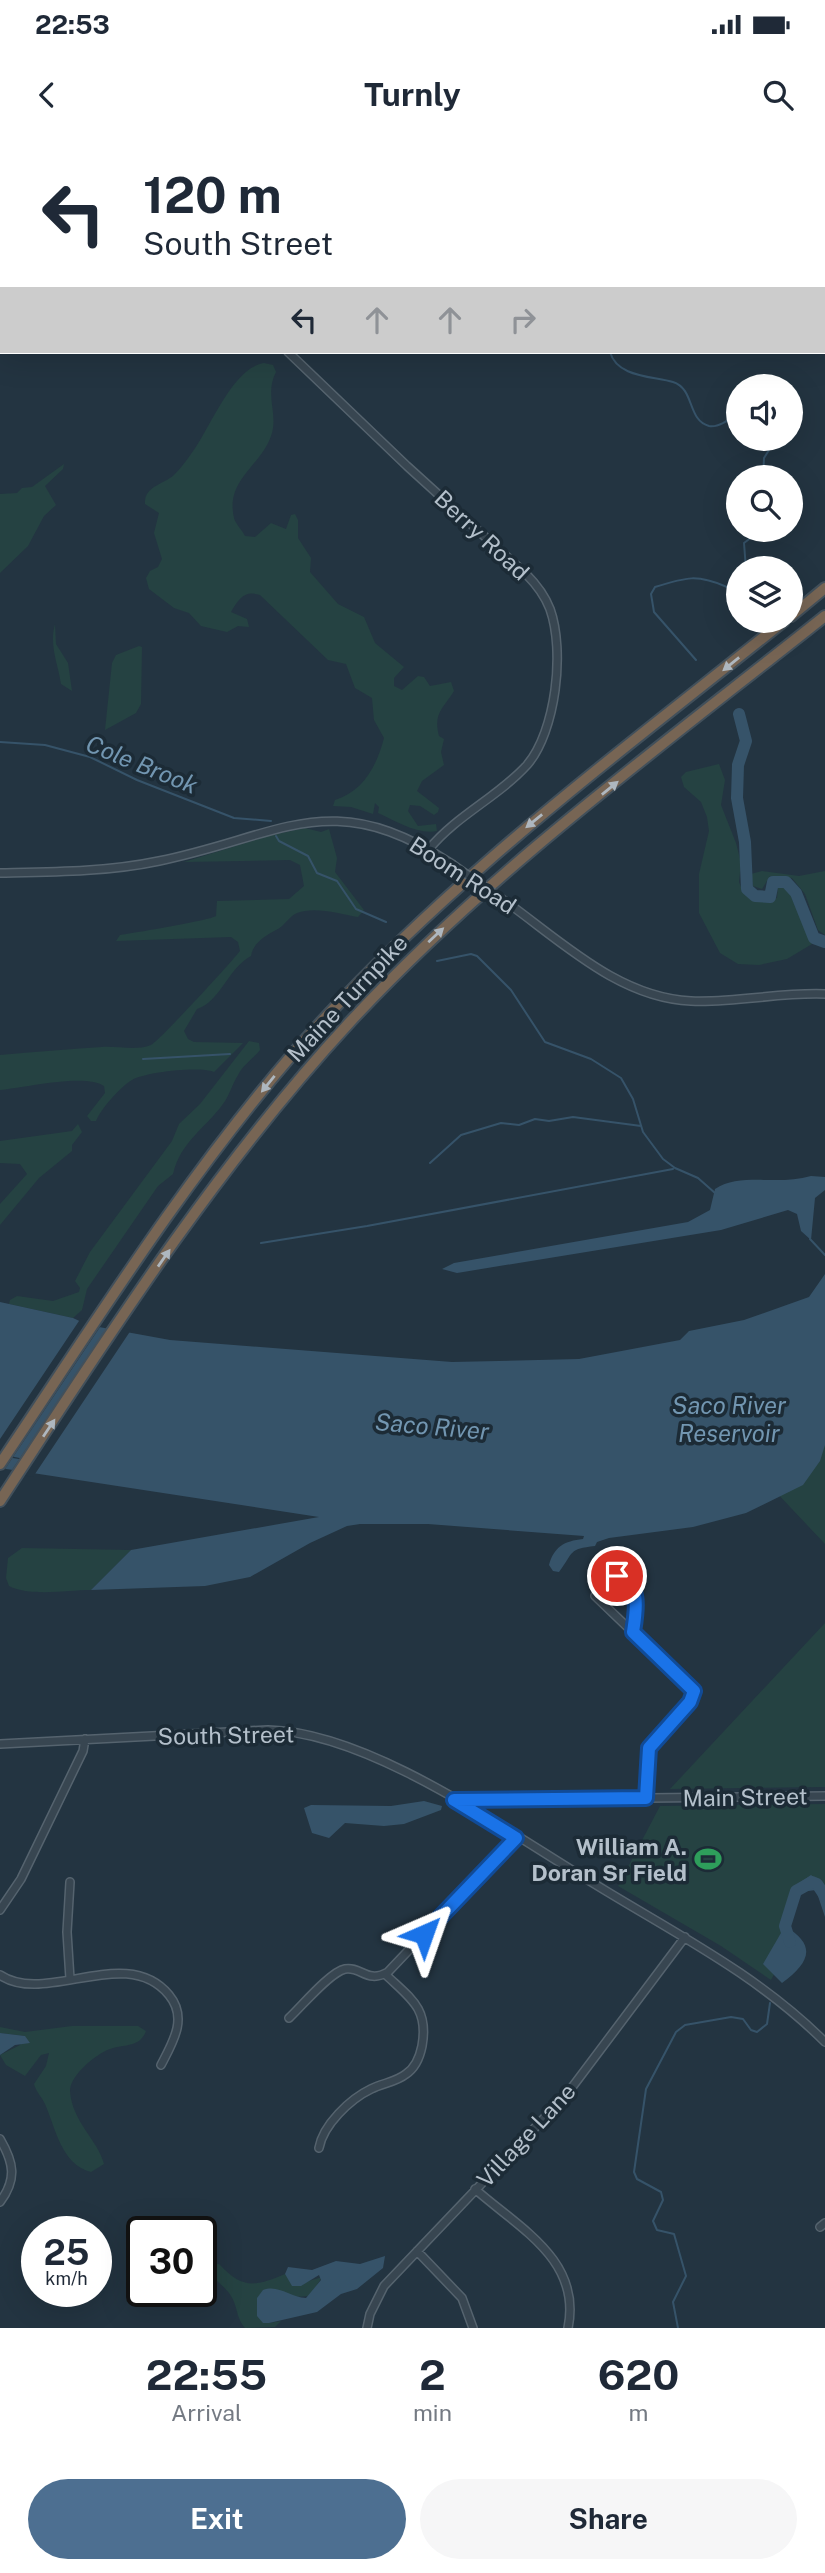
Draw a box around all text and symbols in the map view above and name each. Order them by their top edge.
text: 22:53 [35,9,110,40]
icon: back [28,76,66,114]
text: Turnly [364,76,461,113]
icon: search [759,76,797,114]
text: 120 m [143,166,282,224]
icon: left [28,168,119,259]
text: South Street [143,225,333,262]
icon: left [285,301,323,339]
icon: ahead [358,301,396,339]
icon: ahead [431,301,469,339]
icon: right [504,301,542,339]
map controls [726,374,803,633]
button: sound [726,374,803,451]
button: search [726,465,803,542]
street label: Berry Road [429,485,535,585]
button: layers [726,556,803,633]
one-way arrow [722,656,739,671]
water label: Cole Brook [82,729,202,799]
one-way arrow [600,780,618,795]
one-way arrow [525,814,543,829]
street label: Boom Road [405,831,521,919]
one-way arrow [427,928,444,944]
street label: Maine Turnpike [281,929,413,1067]
one-way arrow [261,1076,276,1093]
one-way arrow [157,1249,171,1267]
water label: Saco River Reservoir [672,1391,787,1447]
water label: Saco River [374,1407,491,1445]
one-way arrow [42,1419,56,1437]
pin [587,1546,647,1606]
icon: arrive [598,1557,636,1595]
street label: South Street [157,1720,295,1750]
street label: Main Street [682,1782,808,1812]
place label: William A. Doran Sr Field [531,1833,687,1886]
sports icon: William A. Doran Sr Field [693,1844,723,1874]
position arrow [387,1897,461,1971]
street label: Village Lane [471,2078,581,2192]
speed limit sign: 30 [126,2216,217,2307]
text: 25 [44,2232,89,2273]
text: km/h [45,2268,88,2289]
text: 22:55 [146,2350,267,2399]
text: 2 [419,2350,446,2399]
text: 620 [598,2350,679,2399]
text: Arrival [171,2399,242,2426]
text: min [413,2399,452,2426]
text: m [629,2399,648,2426]
button: Exit [28,2479,406,2559]
button: Share [420,2479,797,2559]

